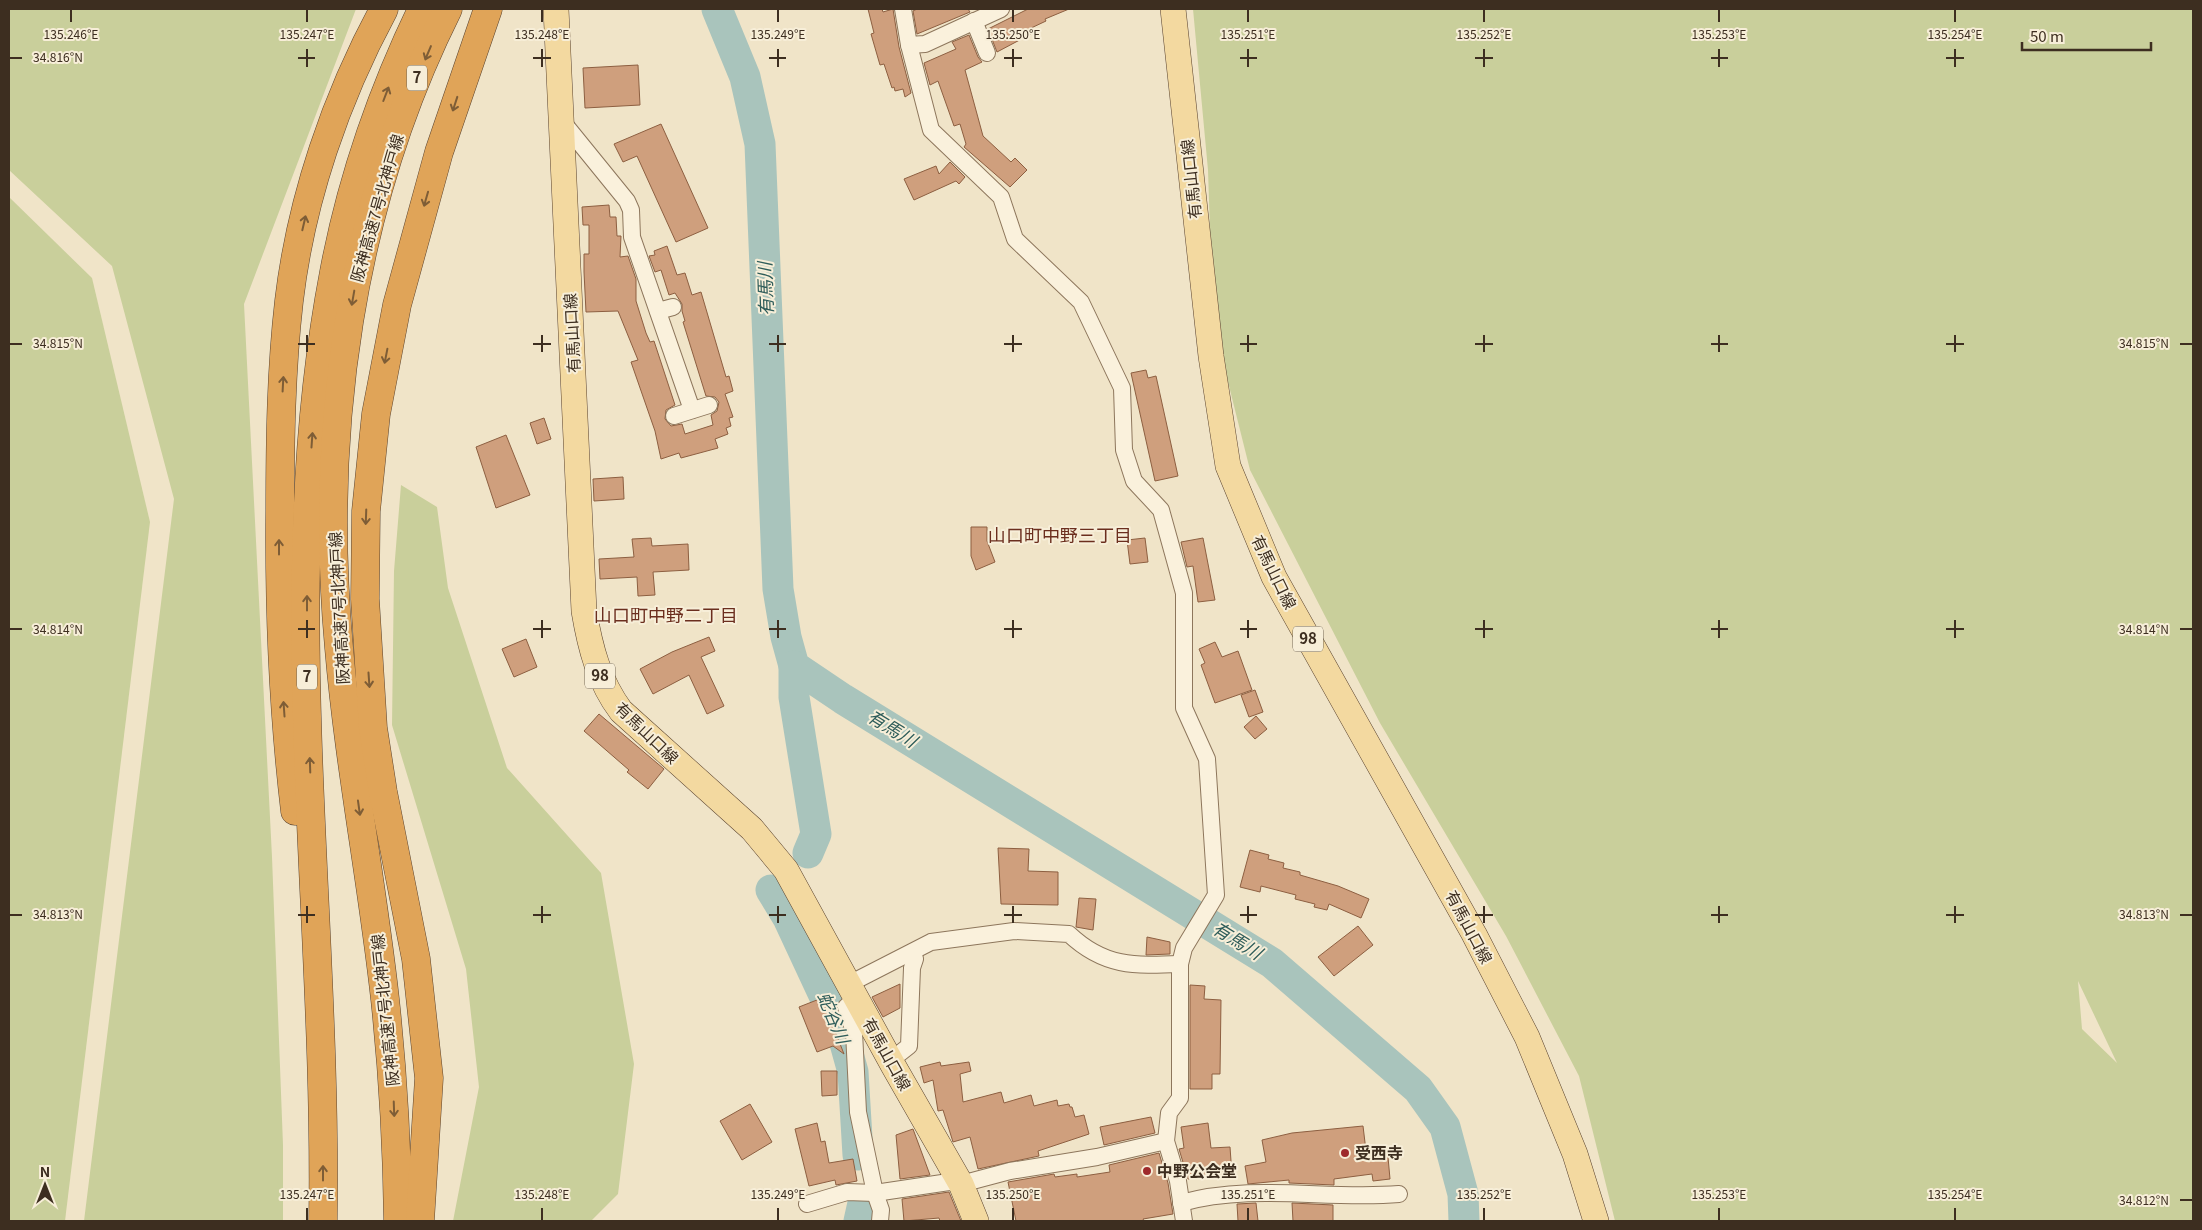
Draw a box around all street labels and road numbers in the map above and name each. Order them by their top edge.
road number: 7 [407,66,427,90]
street label: 阪神高速7号北神戸線 [343,131,409,285]
street label: 有馬山口線 [1174,138,1206,220]
street label: 有馬山口線 [557,292,585,374]
street label: 有馬山口線 [1247,530,1303,613]
street label: 阪神高速7号北神戸線 [322,531,354,685]
road number: 98 [1293,626,1323,652]
road number: 7 [297,664,317,690]
road number: 98 [585,664,615,688]
street label: 有馬山口線 [611,696,685,769]
street label: 有馬山口線 [1441,886,1499,967]
street label: 阪神高速7号北神戸線 [364,933,404,1087]
street label: 有馬山口線 [858,1013,918,1094]

